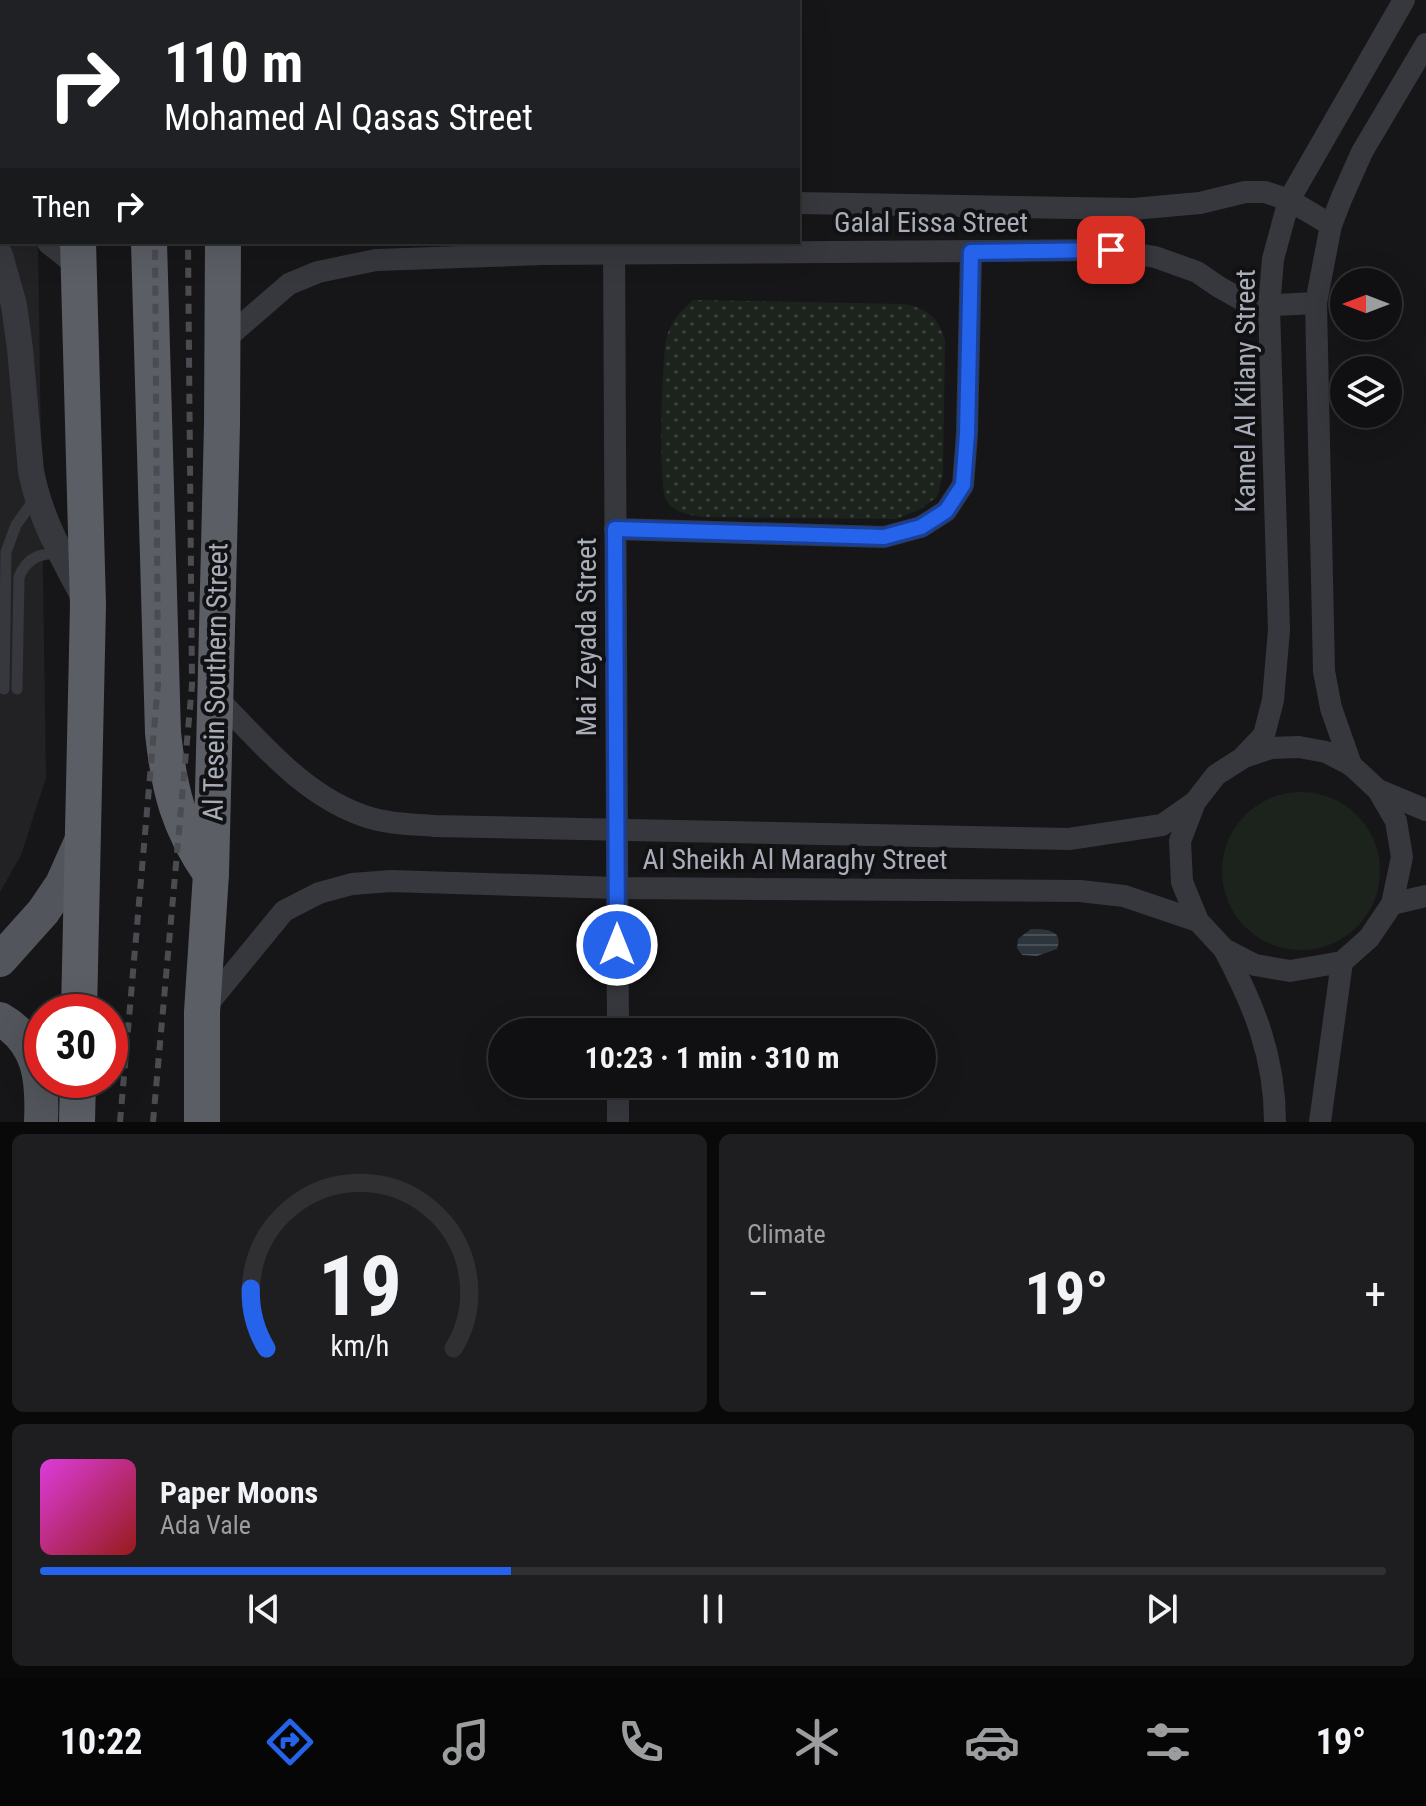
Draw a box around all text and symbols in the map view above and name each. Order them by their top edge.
text: 110 m [164,30,303,96]
icon: right [32,32,136,136]
text: Mohamed Al Qasas Street [164,97,533,139]
icon: right [107,184,151,228]
text: Then [32,189,91,224]
street label: Galal Eissa Street [834,206,1028,239]
pin [1077,216,1145,284]
icon: arrive [1089,228,1133,272]
north arrow [1330,268,1402,340]
map controls [1330,268,1402,428]
street label: Kamel Al Kilany Street [1229,269,1262,513]
button: layers [1330,356,1402,428]
street label: Mai Zeyada Street [570,538,603,736]
street label: Al Tesein Southern Street [197,543,234,821]
street label: Al Sheikh Al Maraghy Street [642,843,948,876]
position arrow [575,903,659,987]
speed limit sign: 30 [24,994,128,1098]
text: 10:23 · 1 min · 310 m [585,1040,839,1075]
text: Climate [747,1219,826,1249]
text: 19 [317,1238,402,1335]
text: 19° [1025,1258,1109,1329]
text: − [747,1268,769,1320]
text: + [1364,1268,1386,1320]
text: km/h [330,1329,389,1363]
text: Paper Moons [160,1475,318,1510]
text: Ada Vale [160,1510,251,1540]
icon: previous [242,1587,286,1631]
icon: pause [691,1587,735,1631]
icon: next [1140,1587,1184,1631]
icon: directions [262,1714,318,1770]
icon: music [438,1714,494,1770]
icon: phone [613,1714,669,1770]
icon: climate [789,1714,845,1770]
icon: car [964,1714,1020,1770]
icon: filters [1140,1714,1196,1770]
text: 10:22 [60,1721,142,1763]
text: 19° [1316,1721,1366,1763]

